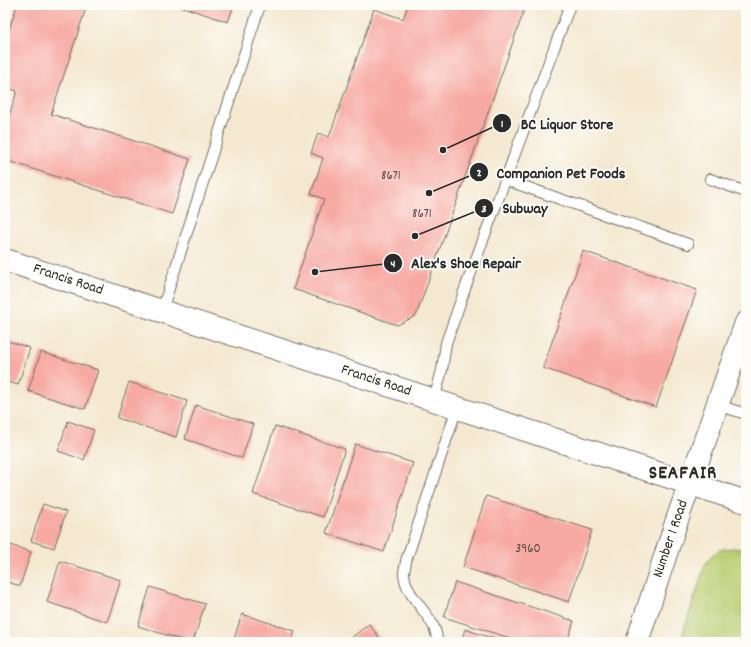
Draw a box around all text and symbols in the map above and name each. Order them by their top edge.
callout: BC Liquor Store [492,109,621,137]
text: BC Liquor Store [521,114,613,137]
text: 1 [501,116,504,133]
callout: Companion Pet Foods [469,158,634,186]
text: Companion Pet Foods [497,163,626,186]
text: 2 [476,165,482,182]
house number: 8671 [381,167,401,186]
callout: Subway [474,194,555,222]
text: Subway [502,198,549,221]
text: 3 [481,201,487,218]
house number: 8671 [412,205,432,224]
callout: Alex's Shoe Repair [383,249,529,277]
text: Alex's Shoe Repair [411,253,522,276]
text: 4 [391,256,396,273]
street label: Francis Road [30,258,106,302]
street label: Francis Road [338,359,414,403]
district label: SEAFAIR [649,461,717,488]
street label: Number 1 Road [647,497,695,581]
house number: 3960 [515,540,541,559]

